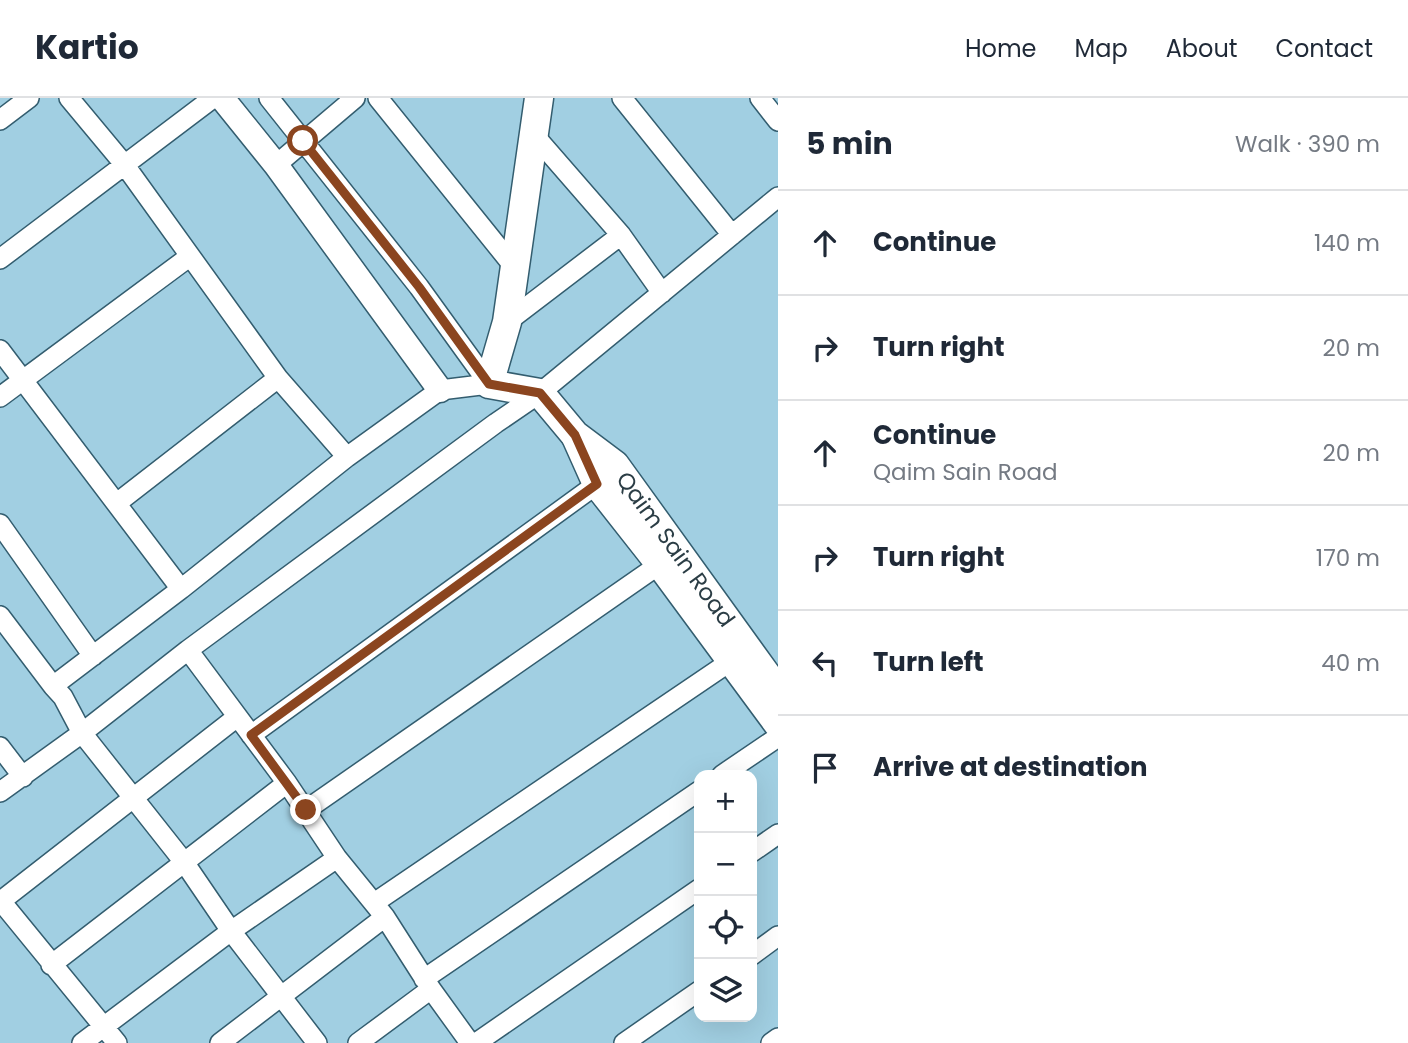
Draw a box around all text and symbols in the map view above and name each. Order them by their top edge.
text: Kartio [35,24,139,71]
text: Home [965,32,1037,65]
text: Map [1075,32,1128,65]
text: About [1166,32,1237,65]
text: Contact [1275,32,1373,65]
text: 5 min [806,122,893,165]
route start [287,125,318,156]
text: Walk · 390 m [1235,128,1380,160]
icon: ahead [806,224,844,262]
text: Continue [873,224,996,260]
text: 140 m [1314,227,1380,259]
icon: right [806,329,844,367]
text: Turn right [873,329,1005,365]
text: 20 m [1322,332,1380,364]
text: Continue [873,417,996,453]
icon: ahead [806,434,844,472]
text: 20 m [1322,437,1380,469]
text: Qaim Sain Road [873,456,1058,488]
street label: Qaim Sain Road [609,465,743,633]
icon: right [806,539,844,577]
text: Turn right [873,539,1005,575]
text: 170 m [1316,542,1380,574]
icon: left [806,644,844,682]
text: Turn left [873,644,984,680]
text: 40 m [1321,647,1380,679]
icon: arrive [806,749,844,787]
text: Arrive at destination [873,749,1148,785]
map controls [694,770,757,1022]
button: + [694,770,757,833]
route end [290,794,321,825]
button: − [694,833,757,896]
button: locate [694,896,757,959]
button: layers [694,959,757,1022]

